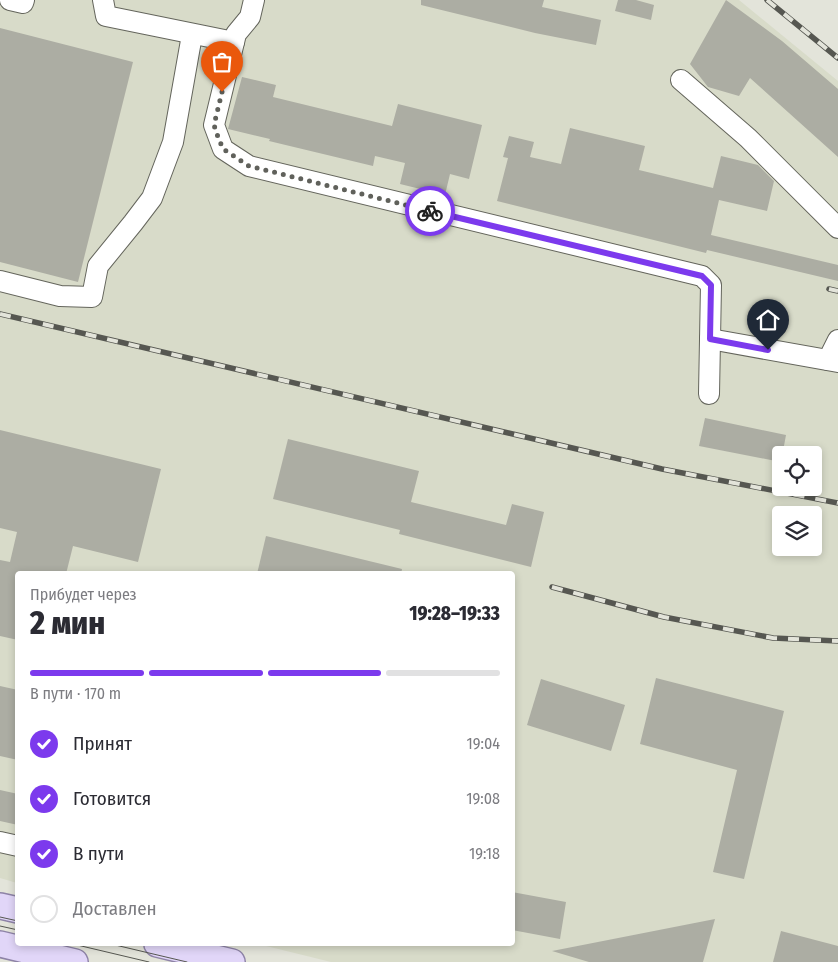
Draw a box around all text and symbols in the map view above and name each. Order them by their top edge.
pin [201,41,243,92]
icon: bag [208,48,236,76]
courier [405,186,455,236]
icon: bike [416,197,444,225]
pin [747,299,789,350]
icon: home [754,306,782,334]
map controls [772,446,822,556]
button: locate [772,446,822,496]
button: layers [772,506,822,556]
text: Прибудет через [30,585,137,604]
text: 19:28–19:33 [409,602,500,625]
text: 2 мин [30,604,105,642]
text: В пути · 170 m [30,684,121,703]
icon: check [30,730,58,758]
text: Принят [73,732,132,755]
text: 19:04 [467,734,500,753]
icon: check [30,785,58,813]
text: Готовится [73,787,151,810]
text: 19:08 [466,789,500,808]
icon: check [30,840,58,868]
text: В пути [73,842,124,865]
text: 19:18 [469,844,500,863]
text: Доставлен [73,897,157,920]

